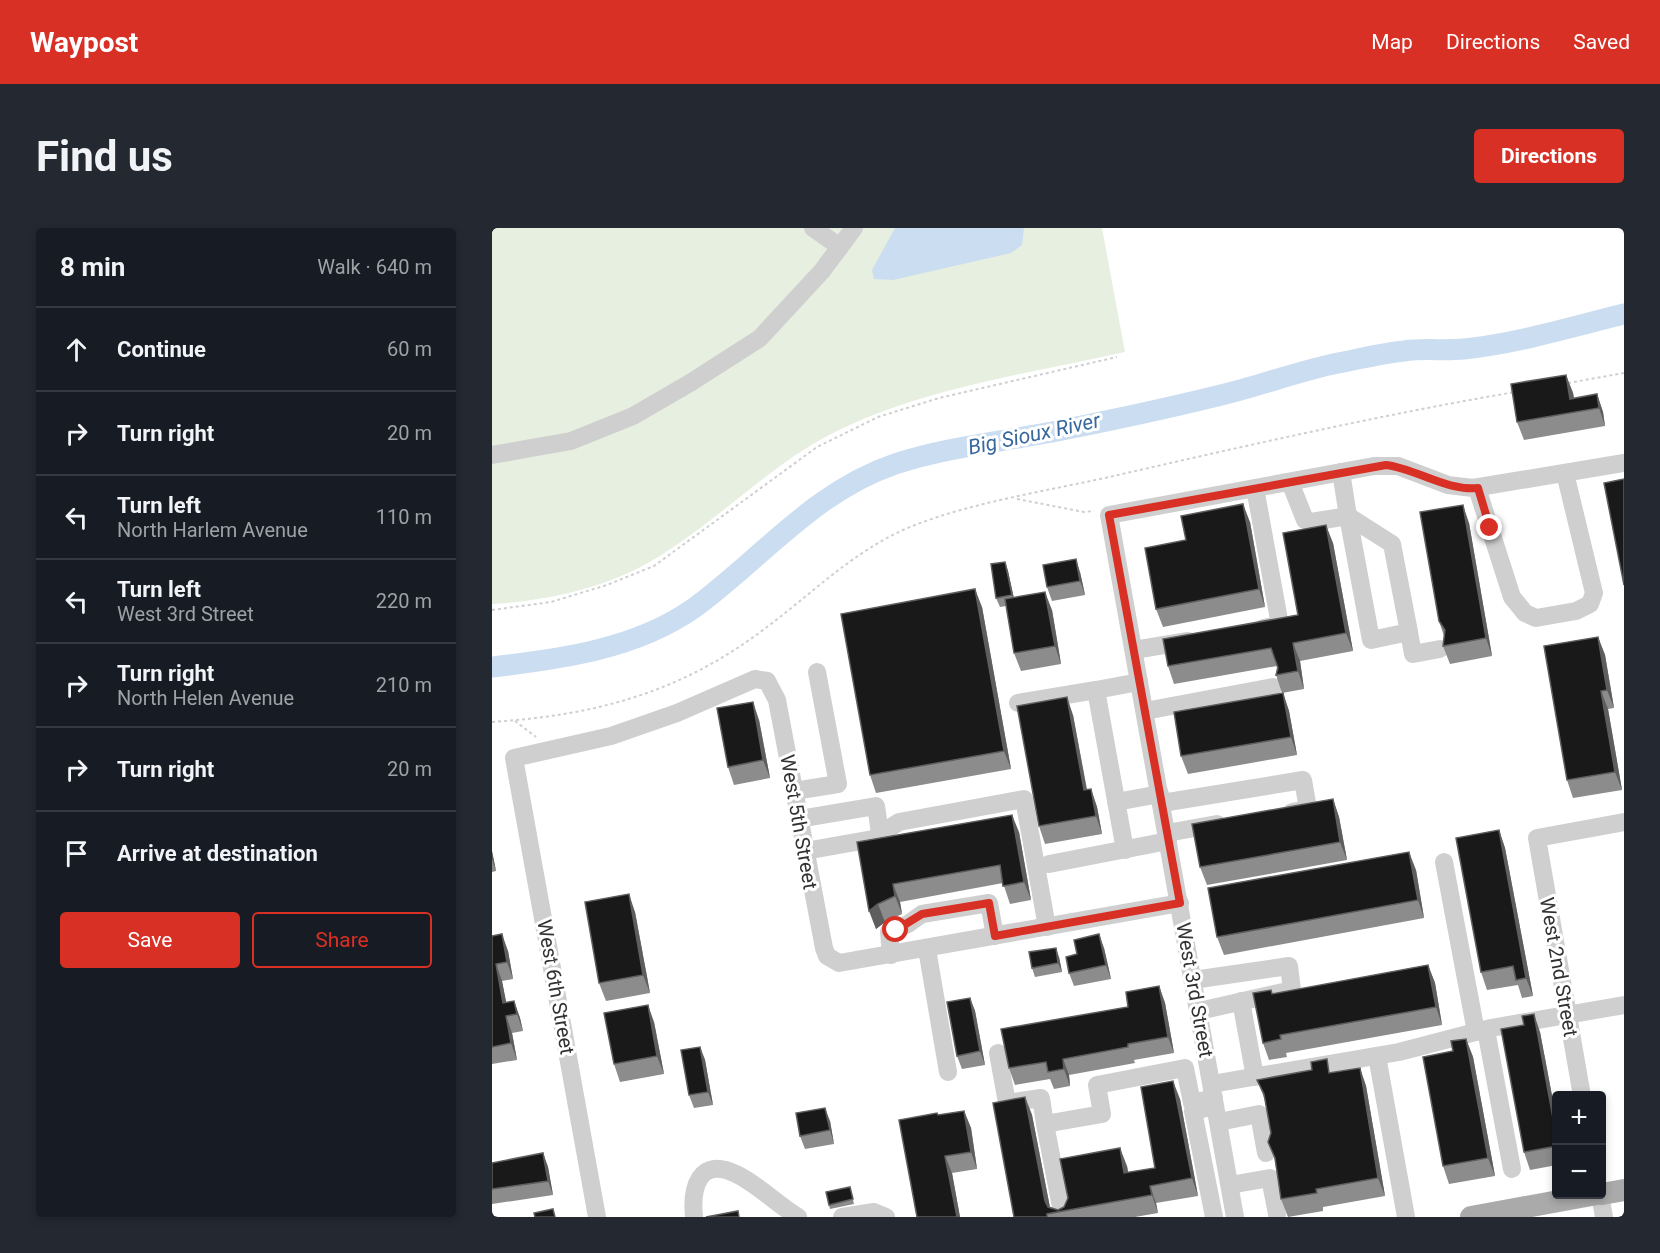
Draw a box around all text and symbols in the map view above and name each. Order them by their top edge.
text: Waypost [30,26,138,59]
text: Map [1371,30,1413,54]
text: Directions [1446,30,1540,54]
text: Saved [1573,30,1630,54]
button: Directions [1474,129,1624,183]
text: Find us [36,132,173,181]
text: 8 min [60,252,125,282]
text: Walk · 640 m [317,255,432,279]
icon: ahead [60,333,93,366]
text: Continue [117,337,206,362]
text: 60 m [387,337,432,361]
water label: Big Sioux River [966,408,1103,460]
icon: right [60,417,93,450]
text: Turn right [117,421,214,446]
text: 20 m [387,421,432,445]
text: Turn left [117,493,201,518]
icon: left [60,501,93,534]
text: 110 m [376,505,432,529]
route end [1476,514,1502,540]
text: North Harlem Avenue [117,518,308,542]
text: Turn left [117,577,201,602]
icon: left [60,585,93,618]
text: 220 m [376,589,432,613]
text: West 3rd Street [117,602,254,626]
text: Turn right [117,661,214,686]
icon: right [60,669,93,702]
text: 210 m [376,673,432,697]
text: North Helen Avenue [117,686,294,710]
icon: right [60,753,93,786]
street label: West 5th Street [775,753,823,891]
text: Turn right [117,757,214,782]
text: 20 m [387,757,432,781]
icon: arrive [60,837,93,870]
text: Arrive at destination [117,841,318,866]
street label: West 2nd Street [1535,895,1583,1039]
button: Save [60,912,240,968]
button: Share [252,912,432,968]
route start [882,916,908,942]
street label: West 6th Street [532,918,580,1056]
street label: West 3rd Street [1171,921,1219,1059]
map controls [1552,1091,1606,1199]
button: + [1552,1091,1606,1145]
button: − [1552,1145,1606,1199]

